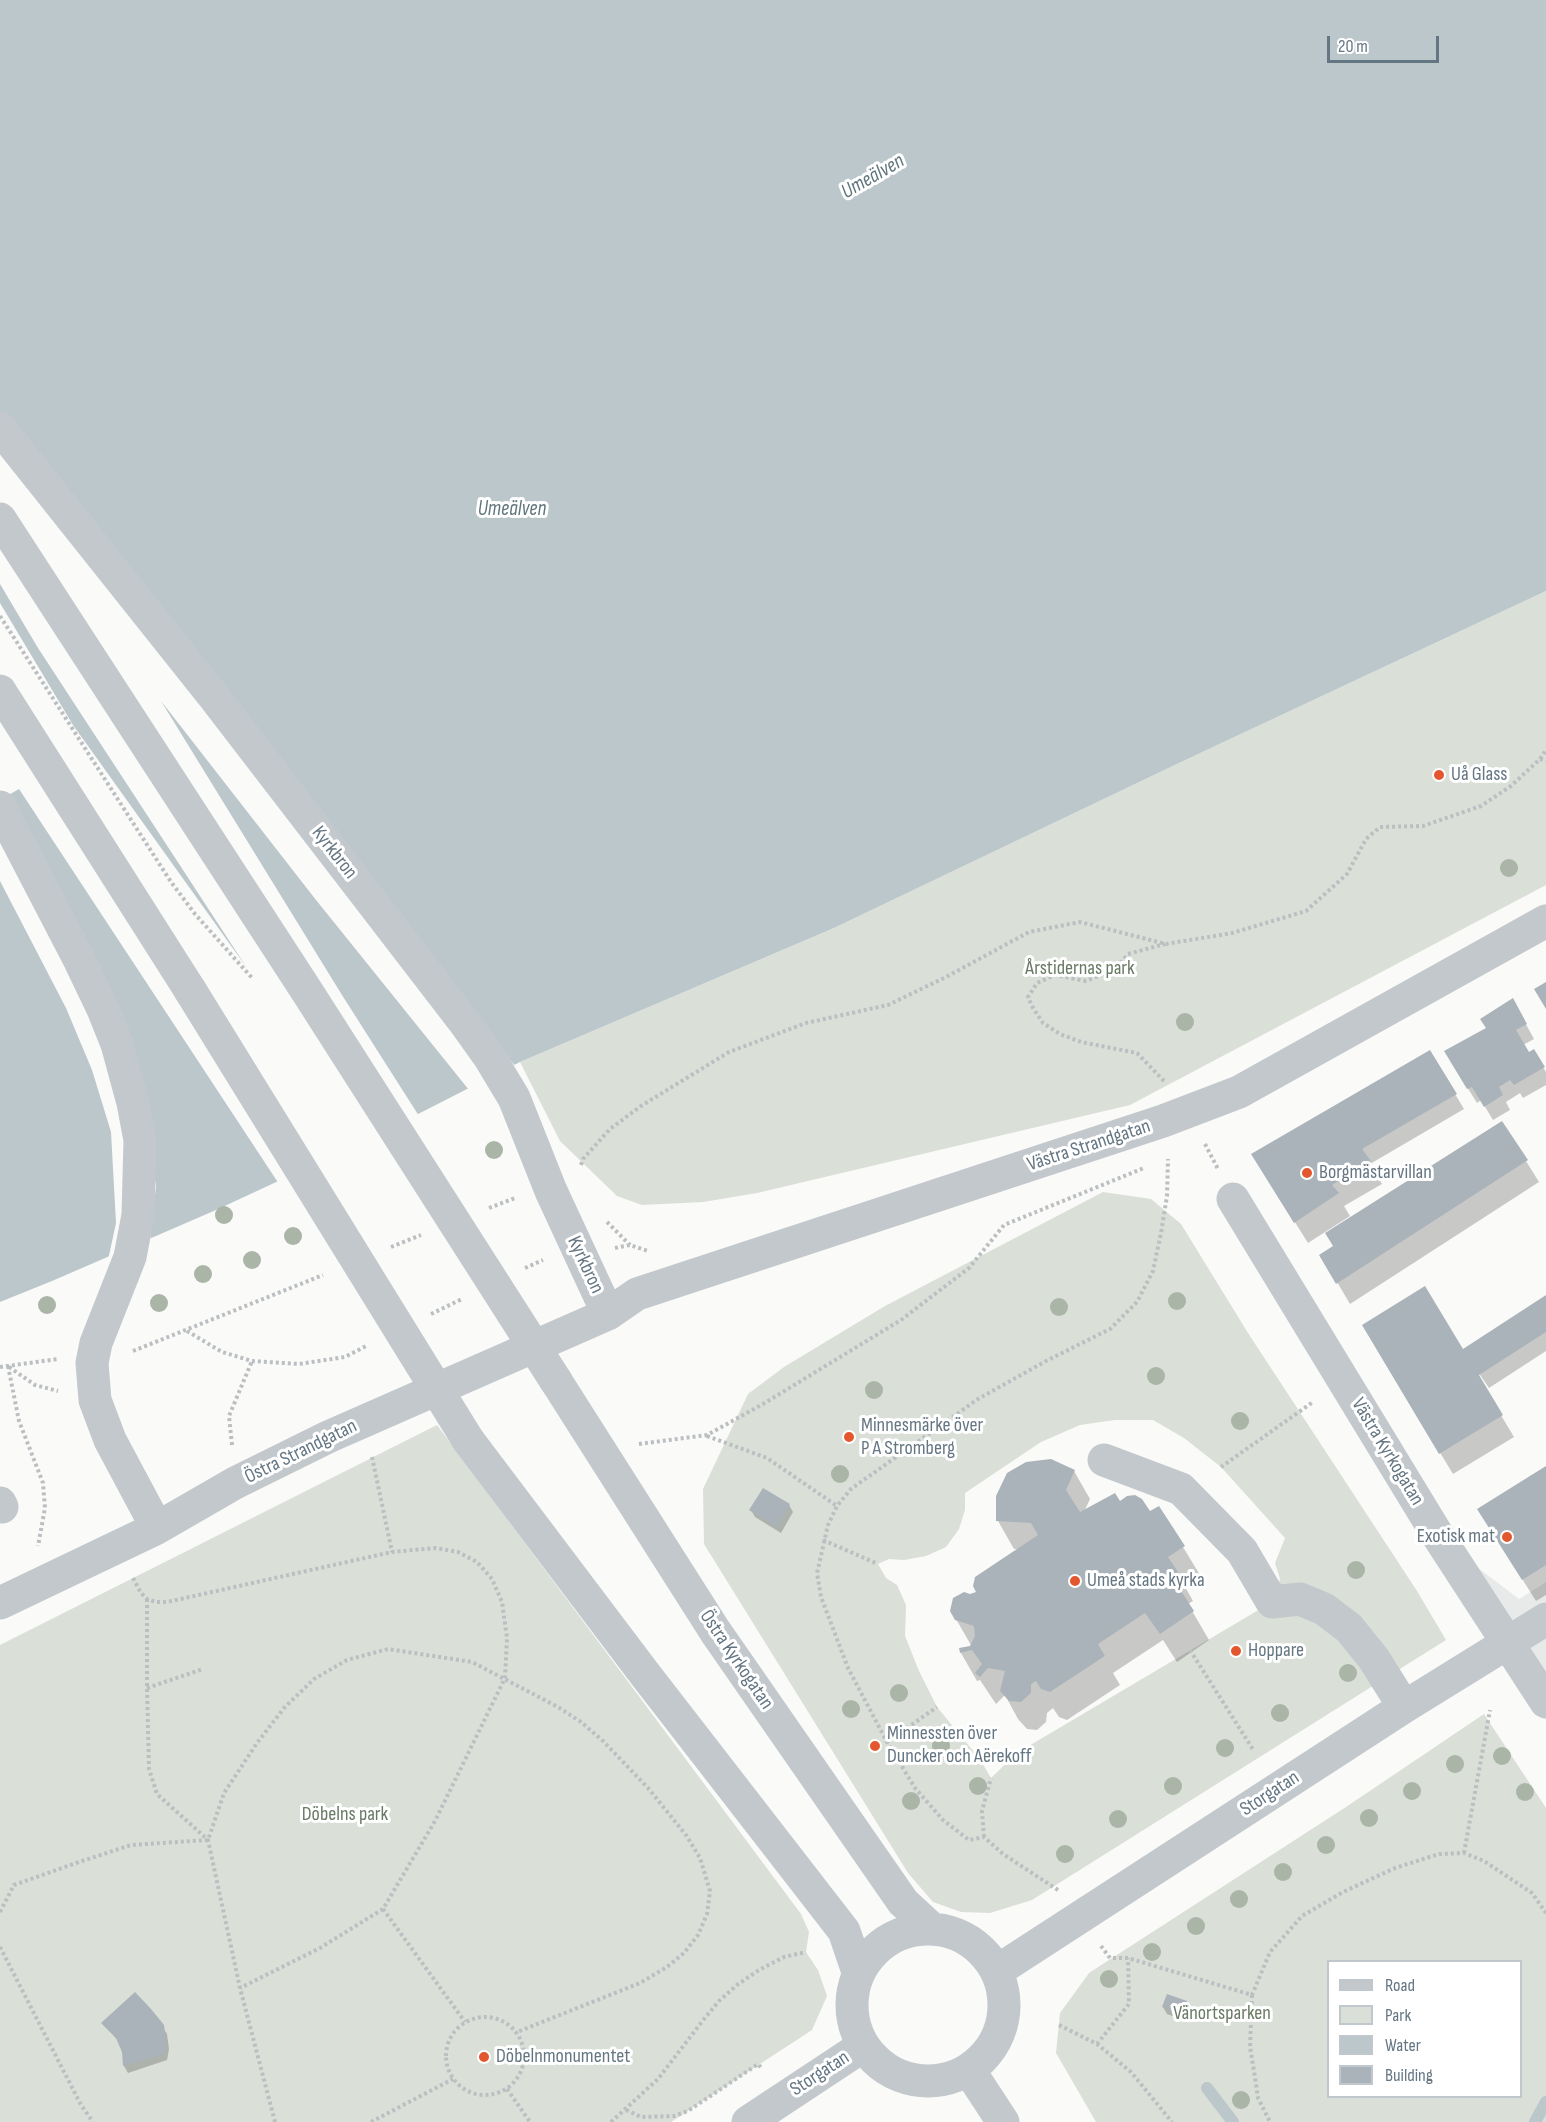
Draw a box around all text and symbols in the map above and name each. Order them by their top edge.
scale bar [1330,24,1442,62]
text: 20 m [1338,36,1368,57]
water label: Umeälven [837,149,909,205]
water label: Umeälven [478,497,546,523]
place label: Uå Glass [1451,763,1507,787]
marker: Uå Glass [1432,768,1446,782]
street label: Kyrkbron [306,822,362,884]
park label: Årstidernas park [1025,957,1135,981]
street label: Västra Strandgatan [1024,1115,1154,1177]
place label: Borgmästarvillan [1319,1161,1432,1185]
marker: Borgmästarvillan [1300,1166,1314,1180]
street label: Kyrkbron [561,1233,609,1297]
street label: Västra Kyrkogatan [1346,1394,1428,1510]
place label: Minnesmärke över P A Stromberg [861,1414,983,1461]
street label: Östra Strandgatan [241,1415,361,1489]
marker: Minnesmärke över P A Stromberg [842,1430,856,1444]
place label: Exotisk mat [1417,1525,1495,1549]
marker: Exotisk mat [1500,1530,1514,1544]
place label: Umeå stads kyrka [1087,1569,1205,1593]
marker: Umeå stads kyrka [1068,1574,1082,1588]
street label: Östra Kyrkogatan [694,1606,778,1714]
place label: Hoppare [1248,1639,1304,1663]
marker: Hoppare [1229,1644,1243,1658]
place label: Minnessten över Duncker och Aërekoff [887,1722,1031,1769]
marker: Minnessten över Duncker och Aërekoff [868,1739,882,1753]
street label: Storgatan [1236,1766,1304,1822]
park label: Döbelns park [302,1803,388,1827]
legend [1327,1960,1522,2098]
text: Road [1385,1975,1415,1996]
park label: Vänortsparken [1173,2002,1271,2026]
text: Park [1385,2005,1411,2026]
text: Water [1385,2035,1421,2056]
place label: Döbelnmonumentet [496,2045,630,2069]
street label: Storgatan [786,2046,854,2102]
marker: Döbelnmonumentet [477,2050,491,2064]
text: Building [1385,2065,1433,2086]

